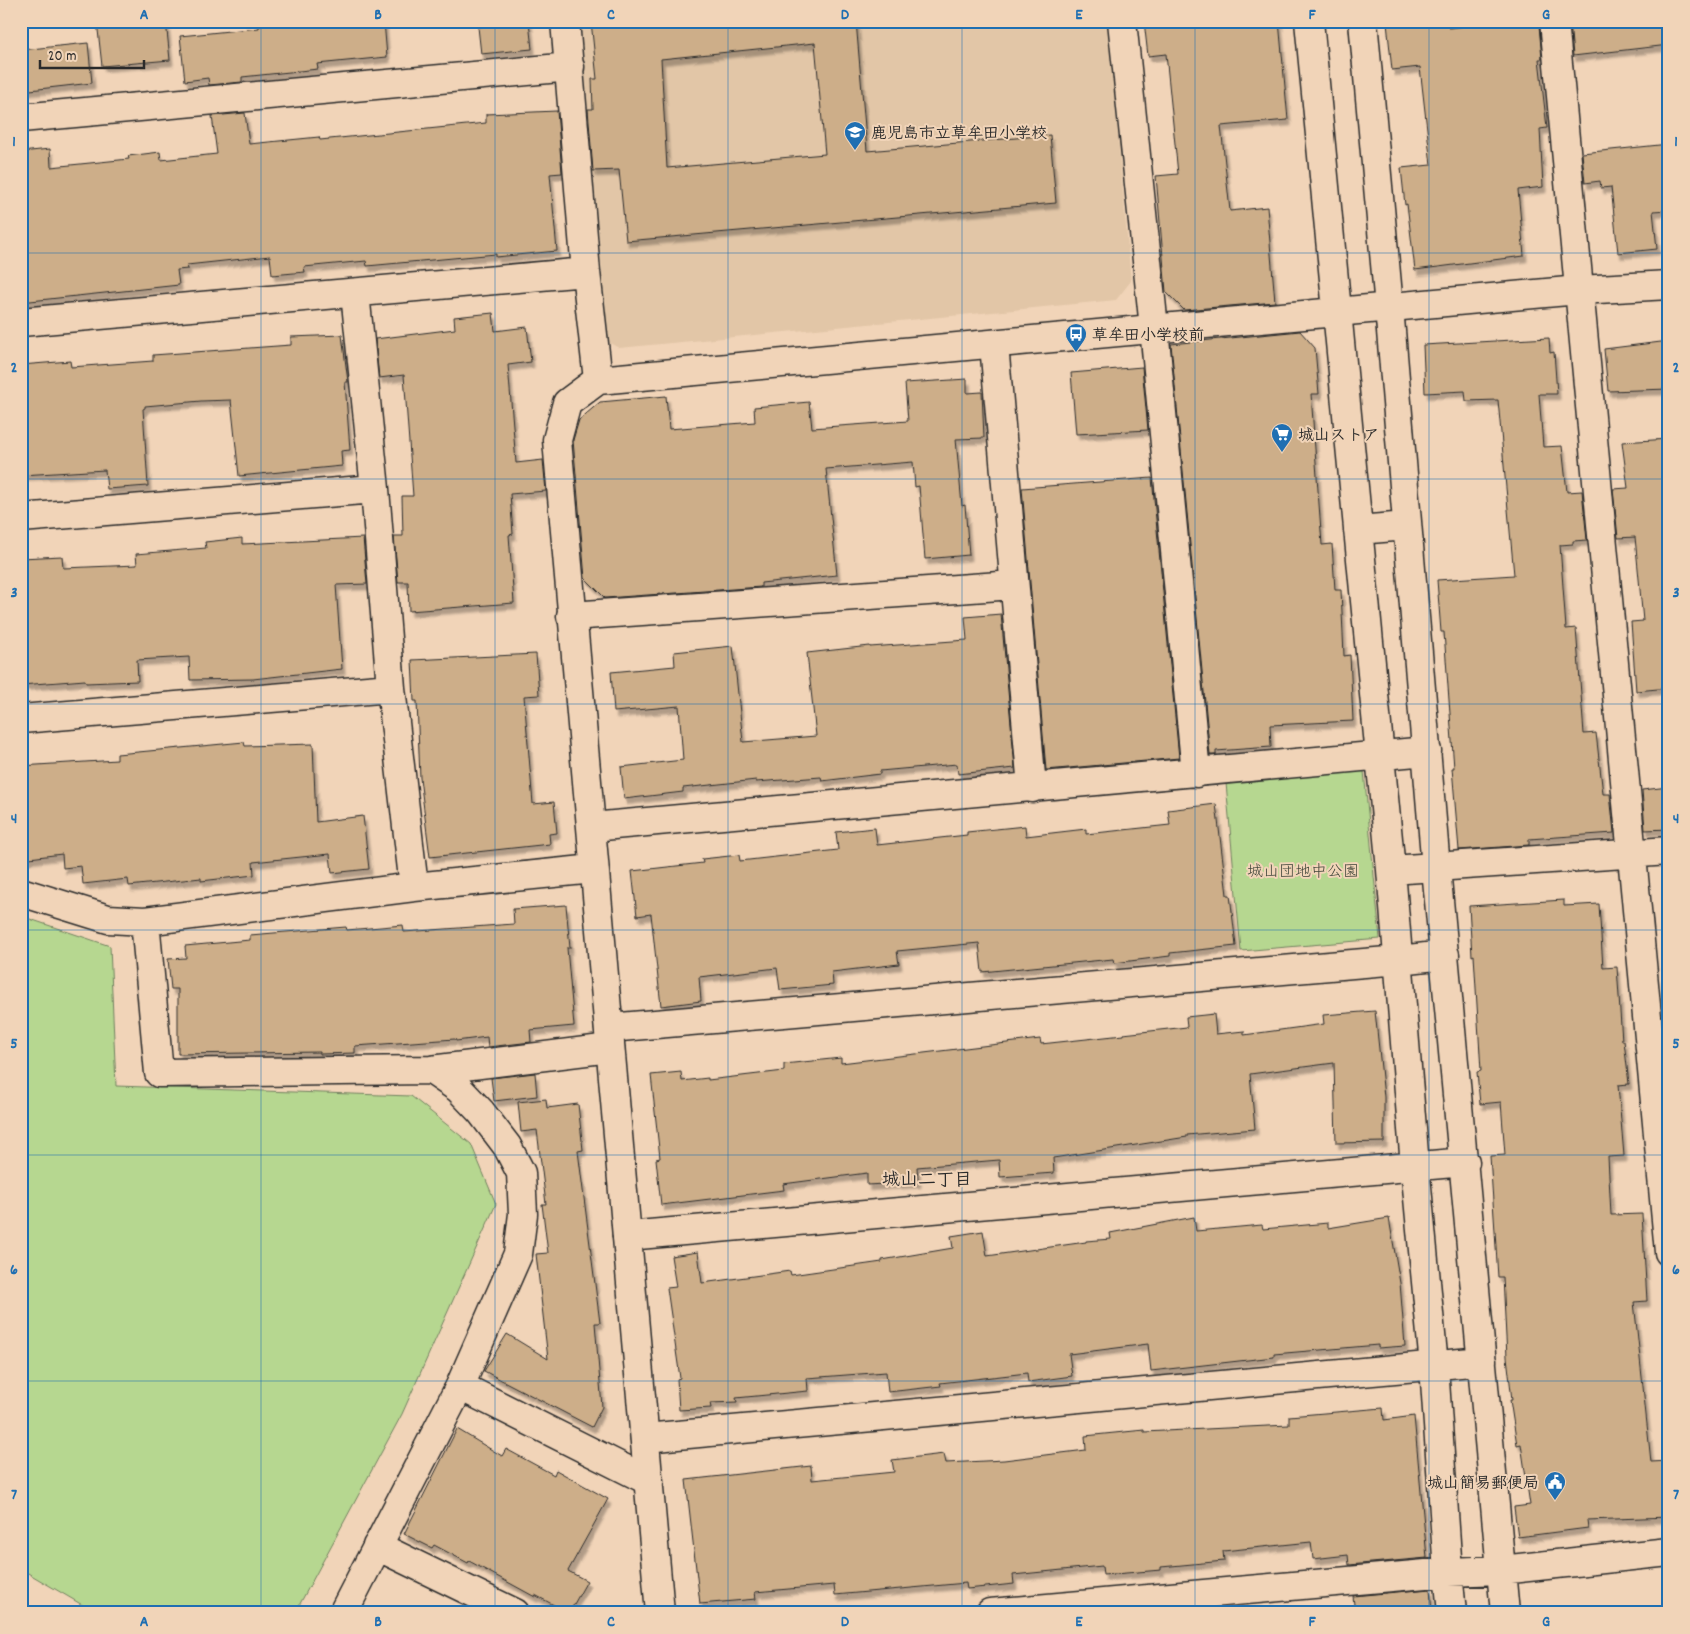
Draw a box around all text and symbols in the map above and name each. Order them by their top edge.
text: A [140,4,149,27]
text: B [374,4,382,27]
text: C [607,4,615,27]
text: D [841,4,850,27]
text: E [1075,4,1083,27]
text: F [1308,4,1316,27]
text: G [1542,4,1550,27]
scale bar [40,38,144,70]
text: 20 m [48,46,76,68]
school or university icon: 鹿児島市立草牟田小学校 [843,120,867,151]
place label: 鹿児島市立草牟田小学校 [871,123,1047,146]
text: 1 [12,131,16,154]
text: 1 [1674,131,1678,154]
bus stop icon: 草牟田小学校前 [1064,322,1088,353]
place label: 草牟田小学校前 [1092,325,1204,348]
text: 2 [11,357,18,380]
text: 2 [1673,357,1680,380]
supermarket icon: 城山ストア [1270,422,1294,453]
place label: 城山ストア [1298,425,1379,448]
text: 3 [10,582,18,605]
text: 3 [1672,582,1680,605]
text: 4 [11,808,17,831]
text: 4 [1673,808,1679,831]
park label: 城山団地中公園 [1247,861,1359,884]
text: 5 [10,1033,18,1056]
text: 5 [1672,1033,1680,1056]
district label: 城山二丁目 [882,1169,972,1194]
text: 6 [10,1259,18,1282]
text: 6 [1672,1259,1680,1282]
public building icon: 城山簡易郵便局 [1543,1470,1567,1501]
place label: 城山簡易郵便局 [1427,1473,1539,1496]
text: 7 [11,1484,17,1507]
text: 7 [1673,1484,1679,1507]
text: A [140,1611,149,1634]
text: B [374,1611,382,1634]
text: C [607,1611,615,1634]
text: D [841,1611,850,1634]
text: E [1075,1611,1083,1634]
text: F [1308,1611,1316,1634]
text: G [1542,1611,1550,1634]

